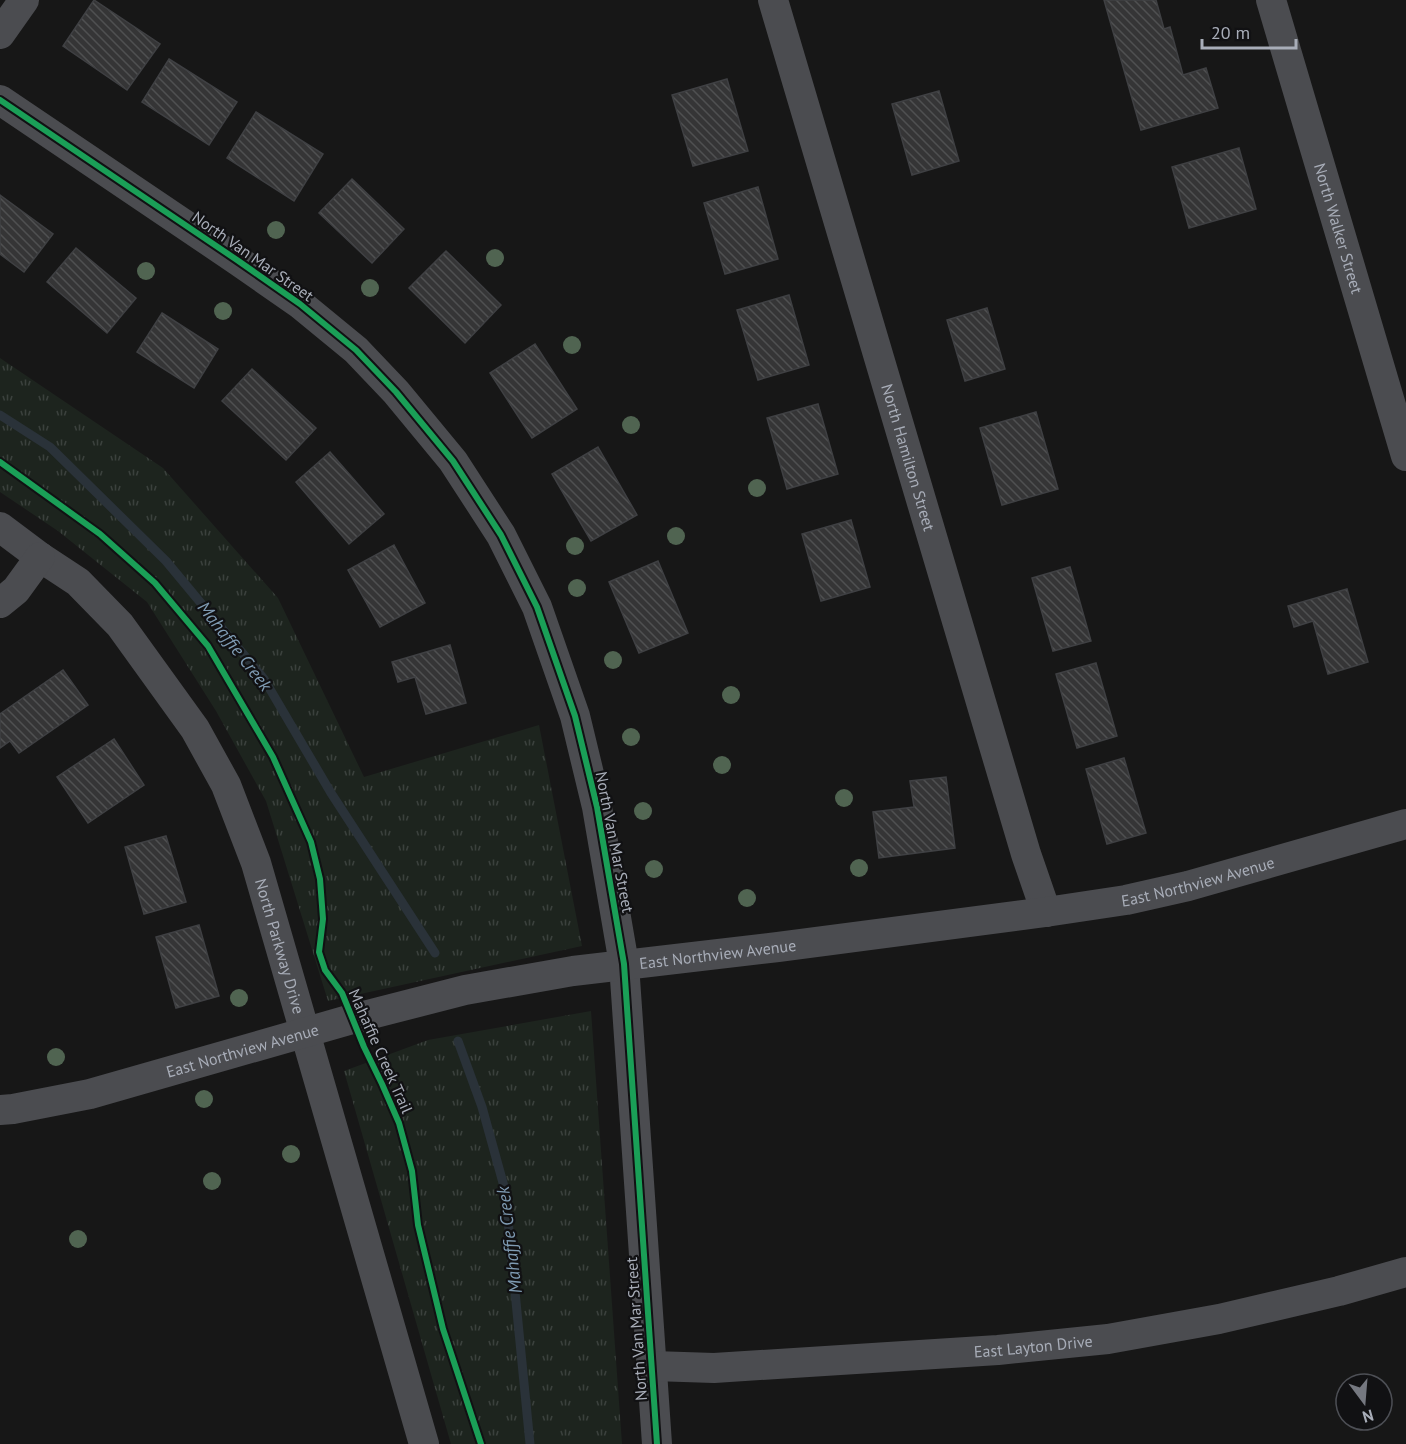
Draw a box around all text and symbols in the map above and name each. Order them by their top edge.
scale bar [1202,12,1296,50]
text: 20 m [1211,21,1250,44]
street label: North Walker Street [1310,161,1367,296]
street label: North Van Mar Street [188,207,318,306]
street label: North Hamilton Street [877,382,940,534]
water label: Mahaffie Creek [193,596,278,696]
street label: North Van Mar Street [591,770,639,915]
street label: East Northview Avenue [1120,852,1277,911]
street label: North Parkway Drive [251,876,309,1016]
street label: East Northview Avenue [638,935,797,973]
street label: Mahaffie Creek Trail [345,986,418,1117]
street label: East Northview Avenue [164,1019,321,1082]
water label: Mahaffie Creek [491,1184,527,1295]
street label: North Van Mar Street [621,1256,651,1401]
street label: East Layton Drive [973,1331,1093,1362]
north arrow [1334,1372,1394,1432]
text: N [1360,1405,1376,1427]

